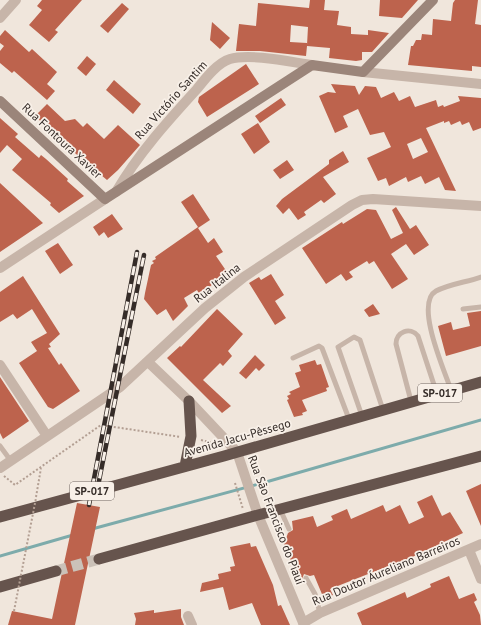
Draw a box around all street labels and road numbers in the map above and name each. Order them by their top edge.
street label: Rua Victório Santim [131,57,210,142]
street label: Rua Fontoura Xavier [19,100,105,182]
street label: Rua Italina [190,260,243,306]
road number: SP-017 [418,384,462,402]
street label: Avenida Jacu-Pêssego [182,415,292,460]
street label: Rua São Francisco do Piauí [245,453,308,587]
road number: SP-017 [70,482,114,500]
street label: Rua Doutor Áureliano Barreiros [310,533,462,609]

